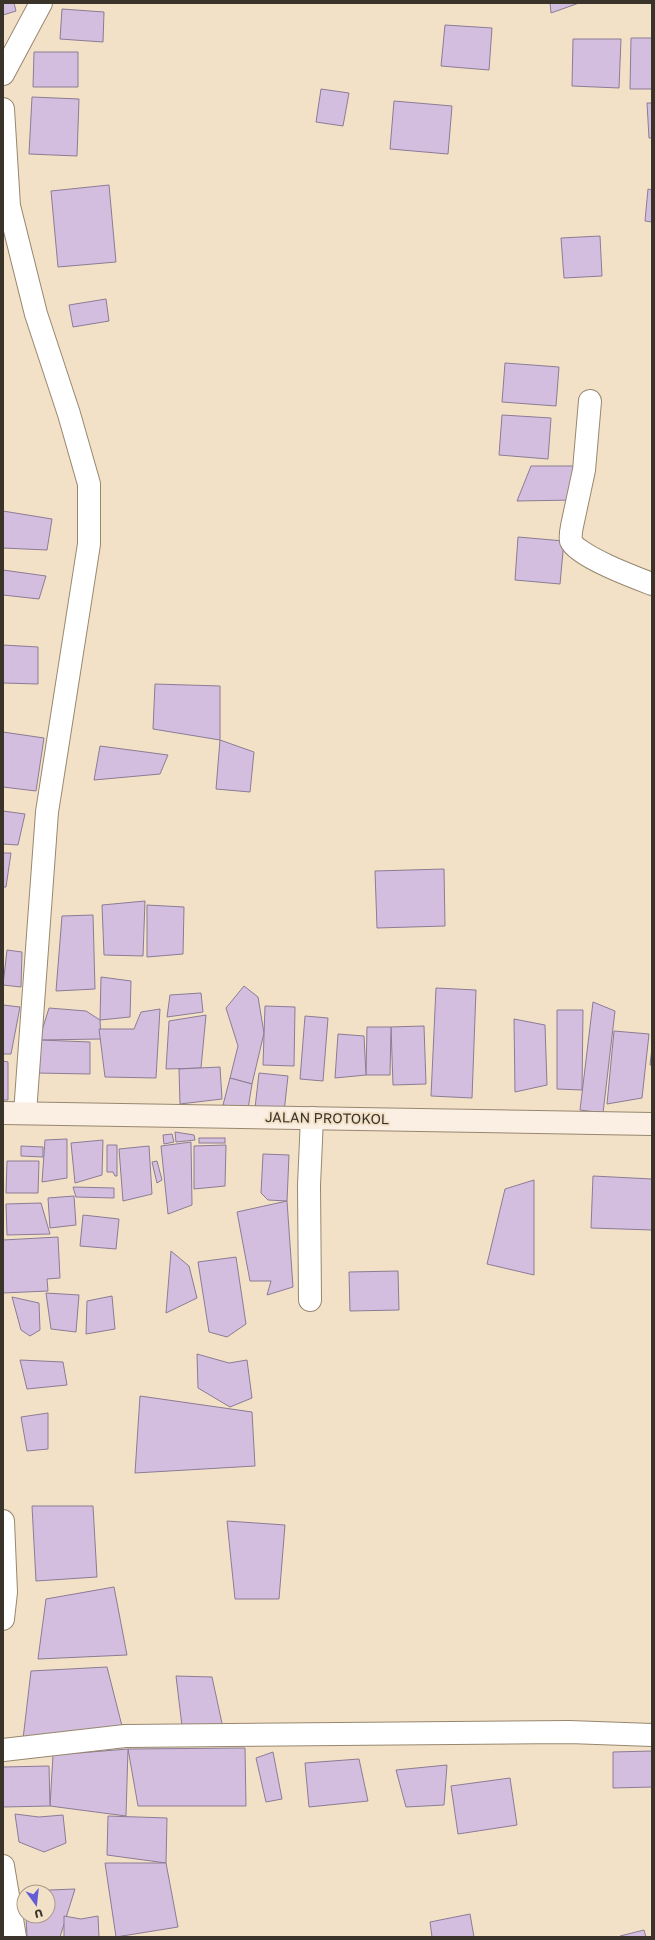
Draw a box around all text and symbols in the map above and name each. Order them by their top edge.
street label: JALAN PROTOKOL [265,1108,389,1127]
north arrow [16,1884,56,1924]
text: U [33,1907,44,1921]

